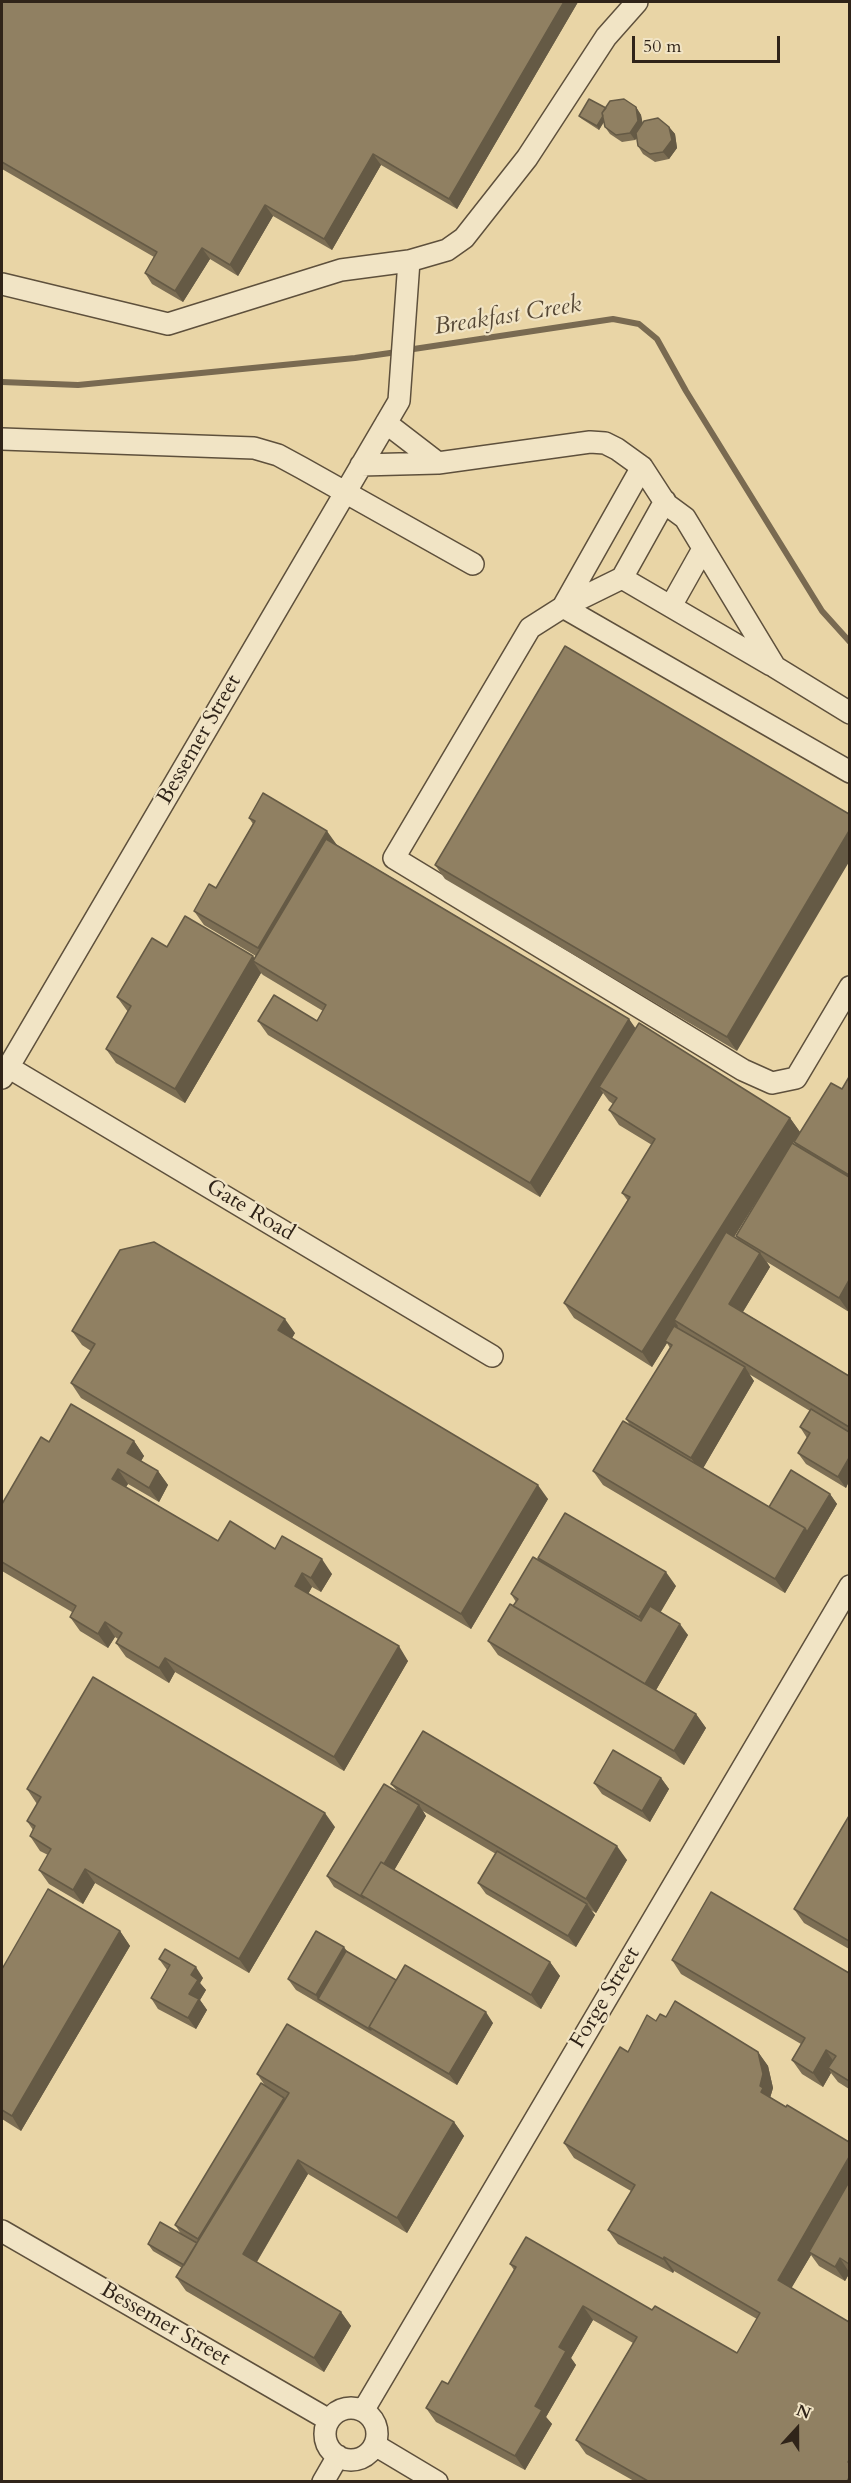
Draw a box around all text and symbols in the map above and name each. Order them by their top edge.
scale bar [635,24,784,62]
text: 50 m [643,34,682,59]
water label: Breakfast Creek [432,291,584,343]
street label: Bessemer Street [152,671,248,809]
street label: Gate Road [201,1174,299,1248]
street label: Forge Street [565,1943,647,2053]
street label: Bessemer Street [96,2277,234,2373]
north arrow [767,2399,827,2459]
text: N [793,2399,814,2425]

